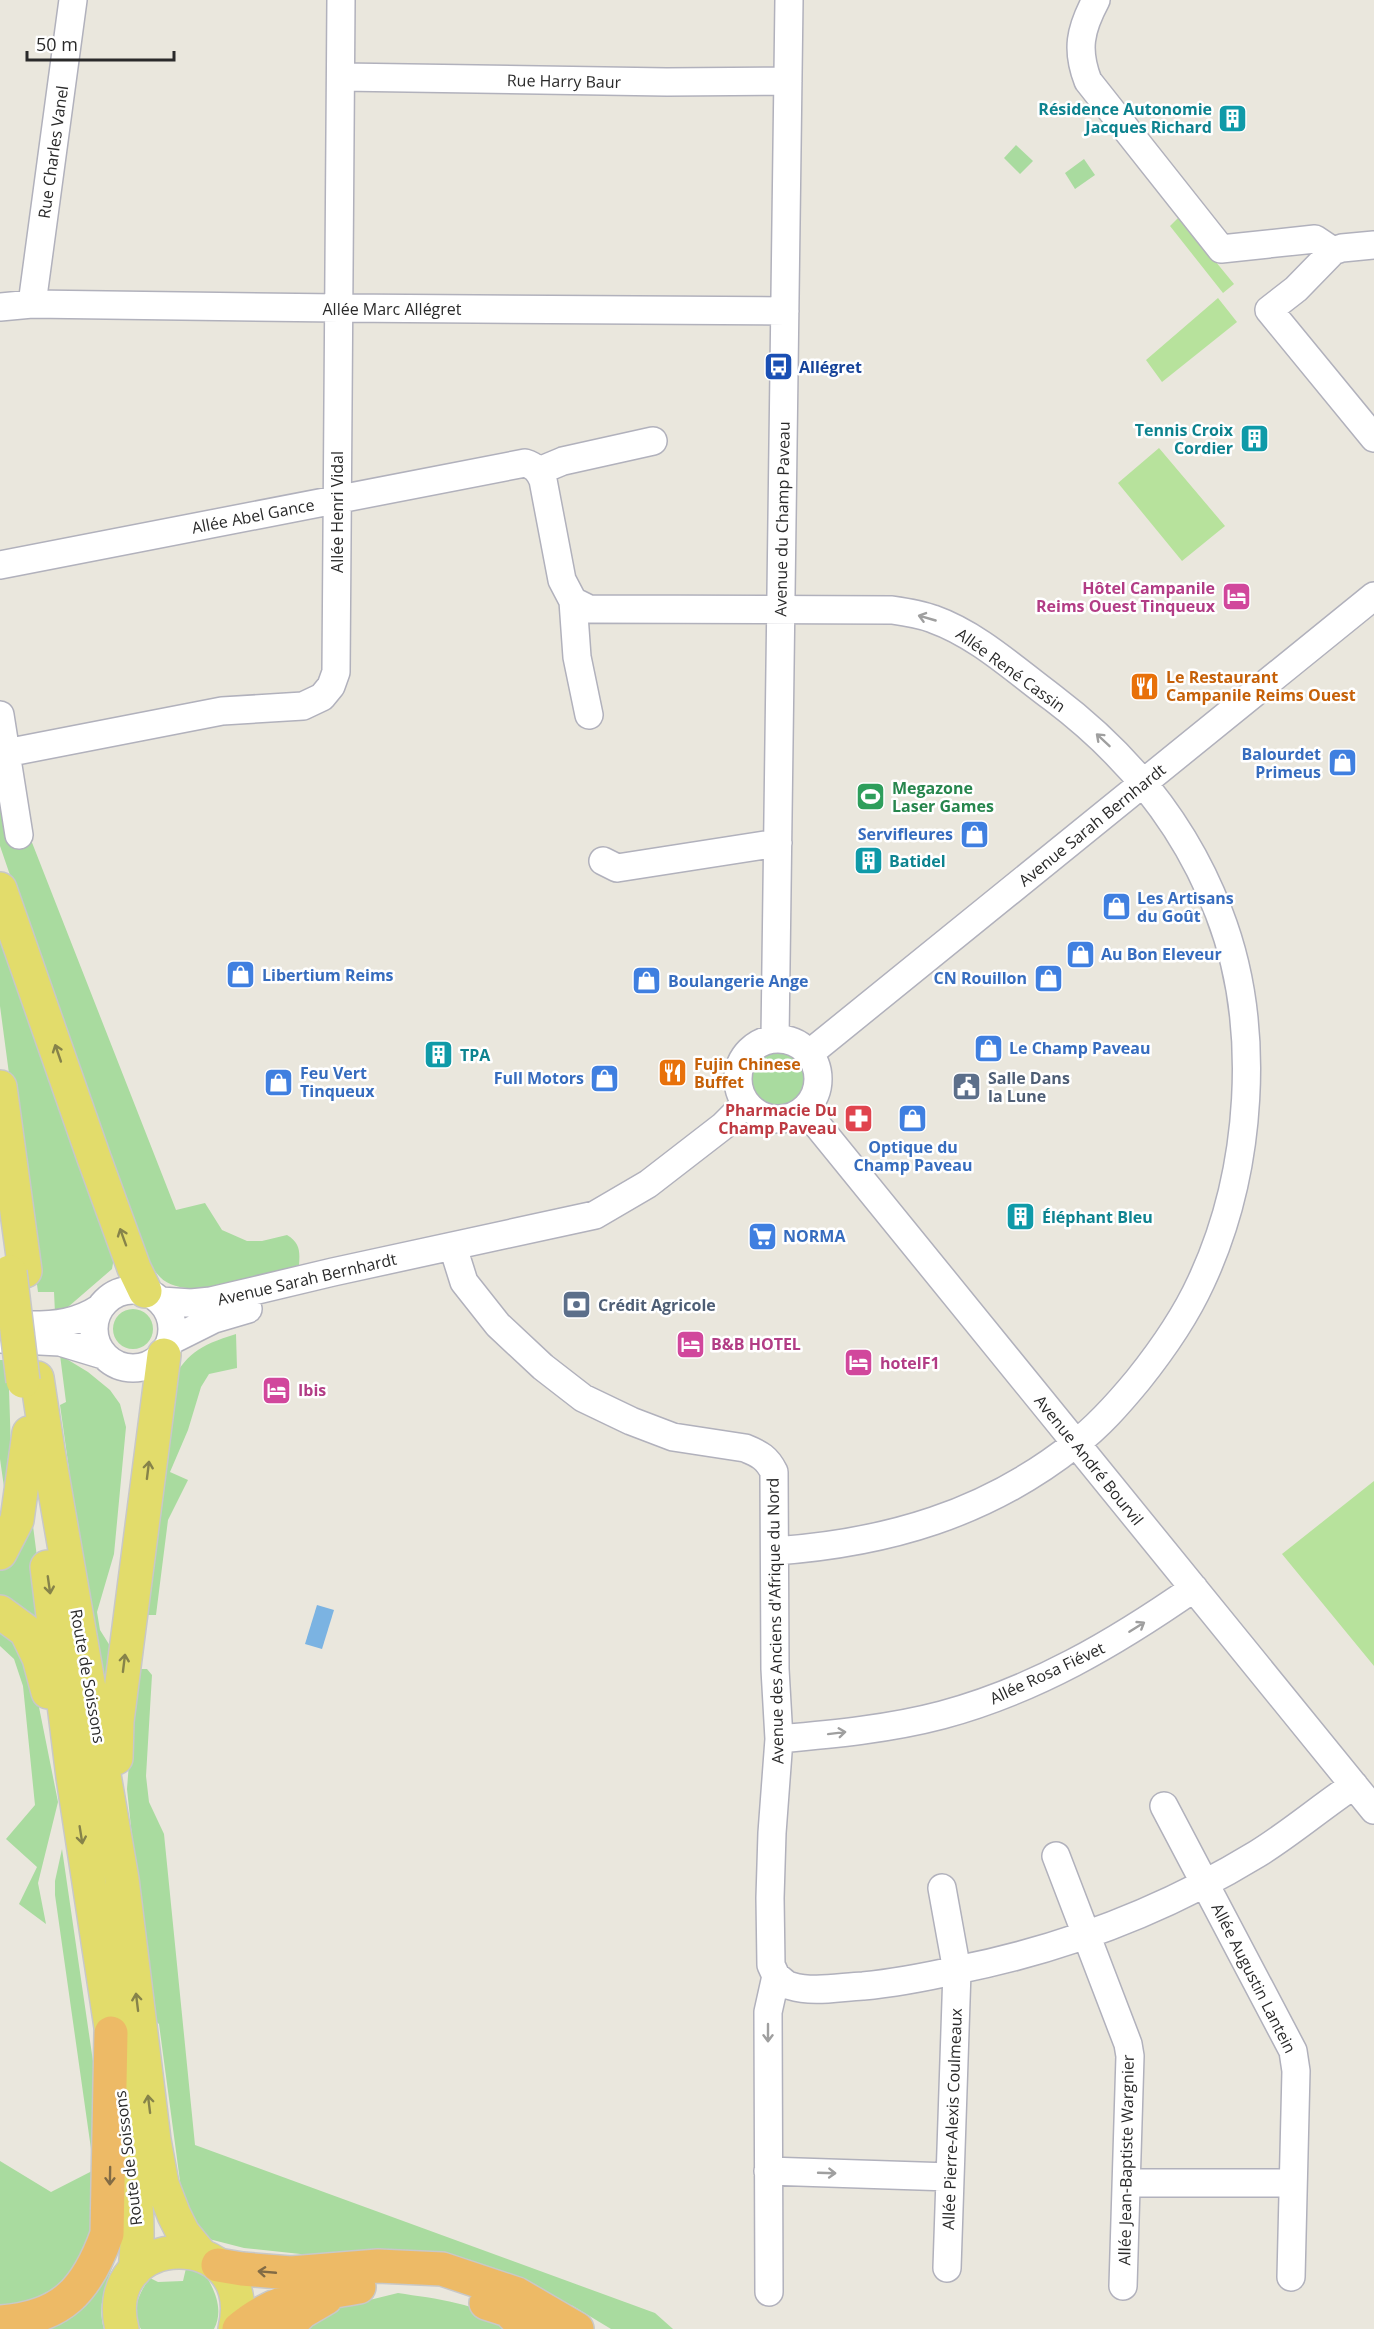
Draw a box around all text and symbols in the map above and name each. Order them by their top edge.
scale bar [27,24,174,62]
text: 50 m [36,32,78,56]
street label: Rue Harry Baur [507,69,622,93]
street label: Rue Charles Vanel [33,84,73,220]
place label: Résidence Autonomie Jacques Richard [1038,98,1212,138]
building icon: Résidence Autonomie Jacques Richard [1217,102,1249,134]
street label: Allée Marc Allégret [322,298,462,320]
bus stop icon: Allégret [762,351,794,383]
place label: Allégret [799,356,862,378]
place label: Tennis Croix Cordier [1135,419,1234,459]
street label: Avenue du Champ Paveau [769,421,795,617]
building icon: Tennis Croix Cordier [1238,423,1270,455]
street label: Allée Henri Vidal [326,451,348,573]
street label: Allée Abel Gance [190,493,316,539]
place label: Hôtel Campanile Reims Ouest Tinqueux [1036,577,1216,617]
hotel icon: Hôtel Campanile Reims Ouest Tinqueux [1220,581,1252,613]
one-way arrow [918,612,937,623]
street label: Allée René Cassin [952,623,1070,717]
place label: Le Restaurant Campanile Reims Ouest [1166,666,1356,706]
restaurant icon: Le Restaurant Campanile Reims Ouest [1129,670,1161,702]
one-way arrow [1096,734,1111,748]
place label: Balourdet Primeus [1241,743,1321,783]
shop icon: Balourdet Primeus [1326,747,1358,779]
street label: Avenue Sarah Bernhardt [1014,759,1170,891]
place label: Megazone Laser Games [892,777,994,817]
sports icon: Megazone Laser Games [855,781,887,813]
shop icon: Servifleures [958,818,990,850]
place label: Servifleures [858,823,953,845]
building icon: Batidel [852,845,884,877]
place label: Batidel [889,850,946,872]
place label: Les Artisans du Goût [1137,887,1234,927]
shop icon: Les Artisans du Goût [1100,891,1132,923]
shop icon: Au Bon Eleveur [1064,938,1096,970]
place label: Au Bon Eleveur [1101,943,1222,965]
shop icon: Libertium Reims [225,959,257,991]
shop icon: CN Rouillon [1032,962,1064,994]
place label: Libertium Reims [262,964,394,986]
shop icon: Boulangerie Ange [631,965,663,997]
place label: CN Rouillon [934,967,1027,989]
place label: Boulangerie Ange [668,970,809,992]
shop icon: Le Champ Paveau [972,1032,1004,1064]
place label: Le Champ Paveau [1009,1037,1150,1059]
building icon: TPA [423,1039,455,1071]
one-way arrow [51,1044,62,1063]
place label: TPA [460,1044,491,1066]
place label: Fujin Chinese Buffet [694,1053,801,1093]
restaurant icon: Fujin Chinese Buffet [657,1057,689,1089]
place label: Feu Vert Tinqueux [300,1062,375,1102]
shop icon: Full Motors [589,1062,621,1094]
shop icon: Feu Vert Tinqueux [263,1066,295,1098]
place label: Full Motors [494,1067,584,1089]
place label: Salle Dans la Lune [988,1067,1070,1107]
public building icon: Salle Dans la Lune [951,1071,983,1103]
place label: Pharmacie Du Champ Paveau [718,1099,837,1139]
pharmacy icon: Pharmacie Du Champ Paveau [842,1103,874,1135]
shop icon: Optique du Champ Paveau [897,1103,929,1135]
place label: Optique du Champ Paveau [854,1136,972,1176]
building icon: Éléphant Bleu [1005,1201,1037,1233]
place label: Éléphant Bleu [1042,1206,1153,1228]
supermarket icon: NORMA [746,1220,778,1252]
place label: NORMA [783,1225,846,1247]
one-way arrow [117,1228,128,1247]
street label: Avenue Sarah Bernhardt [215,1248,399,1310]
bank icon: Crédit Agricole [561,1289,593,1321]
place label: Crédit Agricole [598,1294,716,1316]
hotel icon: B&B HOTEL [674,1328,706,1360]
place label: B&B HOTEL [711,1333,801,1355]
hotel icon: hotelF1 [843,1347,875,1379]
place label: hotelF1 [880,1352,940,1374]
hotel icon: Ibis [261,1374,293,1406]
place label: Ibis [298,1379,326,1401]
street label: Avenue André Bourvil [1030,1390,1148,1530]
one-way arrow [143,1460,154,1480]
street label: Avenue des Anciens d'Afrique du Nord [762,1478,788,1764]
one-way arrow [44,1574,55,1594]
street label: Route de Soissons [65,1607,111,1745]
one-way arrow [1128,1620,1145,1632]
street label: Allée Rosa Fiévet [986,1637,1108,1709]
one-way arrow [119,1654,130,1674]
one-way arrow [827,1728,847,1739]
one-way arrow [76,1824,87,1844]
street label: Allée Augustin Lantein [1207,1899,1301,2057]
one-way arrow [131,1993,142,2013]
street label: Allée Pierre-Alexis Coulmeaux [937,2007,967,2230]
one-way arrow [762,2023,774,2043]
street label: Allée Jean-Baptiste Wargnier [1113,2054,1139,2266]
street label: Route de Soissons [109,2089,147,2227]
one-way arrow [143,2094,154,2114]
one-way arrow [104,2165,115,2185]
one-way arrow [816,2167,836,2178]
one-way arrow [258,2266,278,2277]

